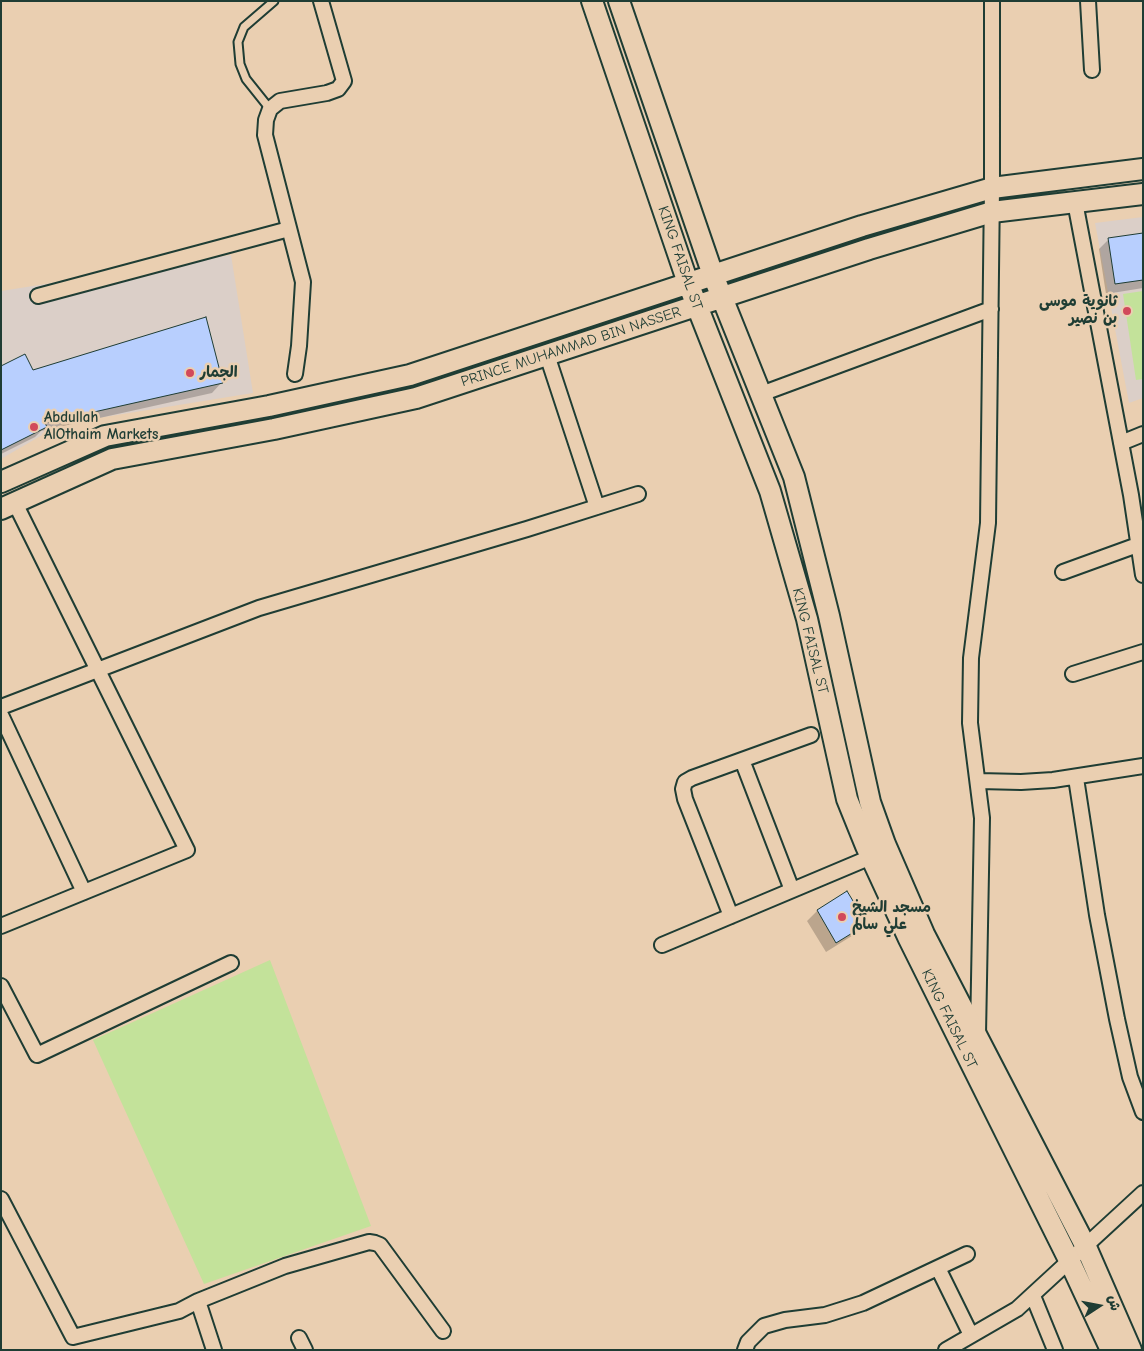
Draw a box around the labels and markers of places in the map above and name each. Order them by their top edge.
place label: ثانوية موسى بن نصير [1039,293,1117,328]
marker: ثانوية موسى بن نصير [1121,305,1133,317]
place label: الجمار [200,364,238,382]
marker: الجمار [184,367,196,379]
place label: Abdullah AlOthaim Markets [44,409,158,444]
marker: Abdullah AlOthaim Markets [28,421,40,433]
place label: مسجد الشيخ علي سالم [852,899,931,934]
marker: مسجد الشيخ علي سالم [836,911,848,923]

